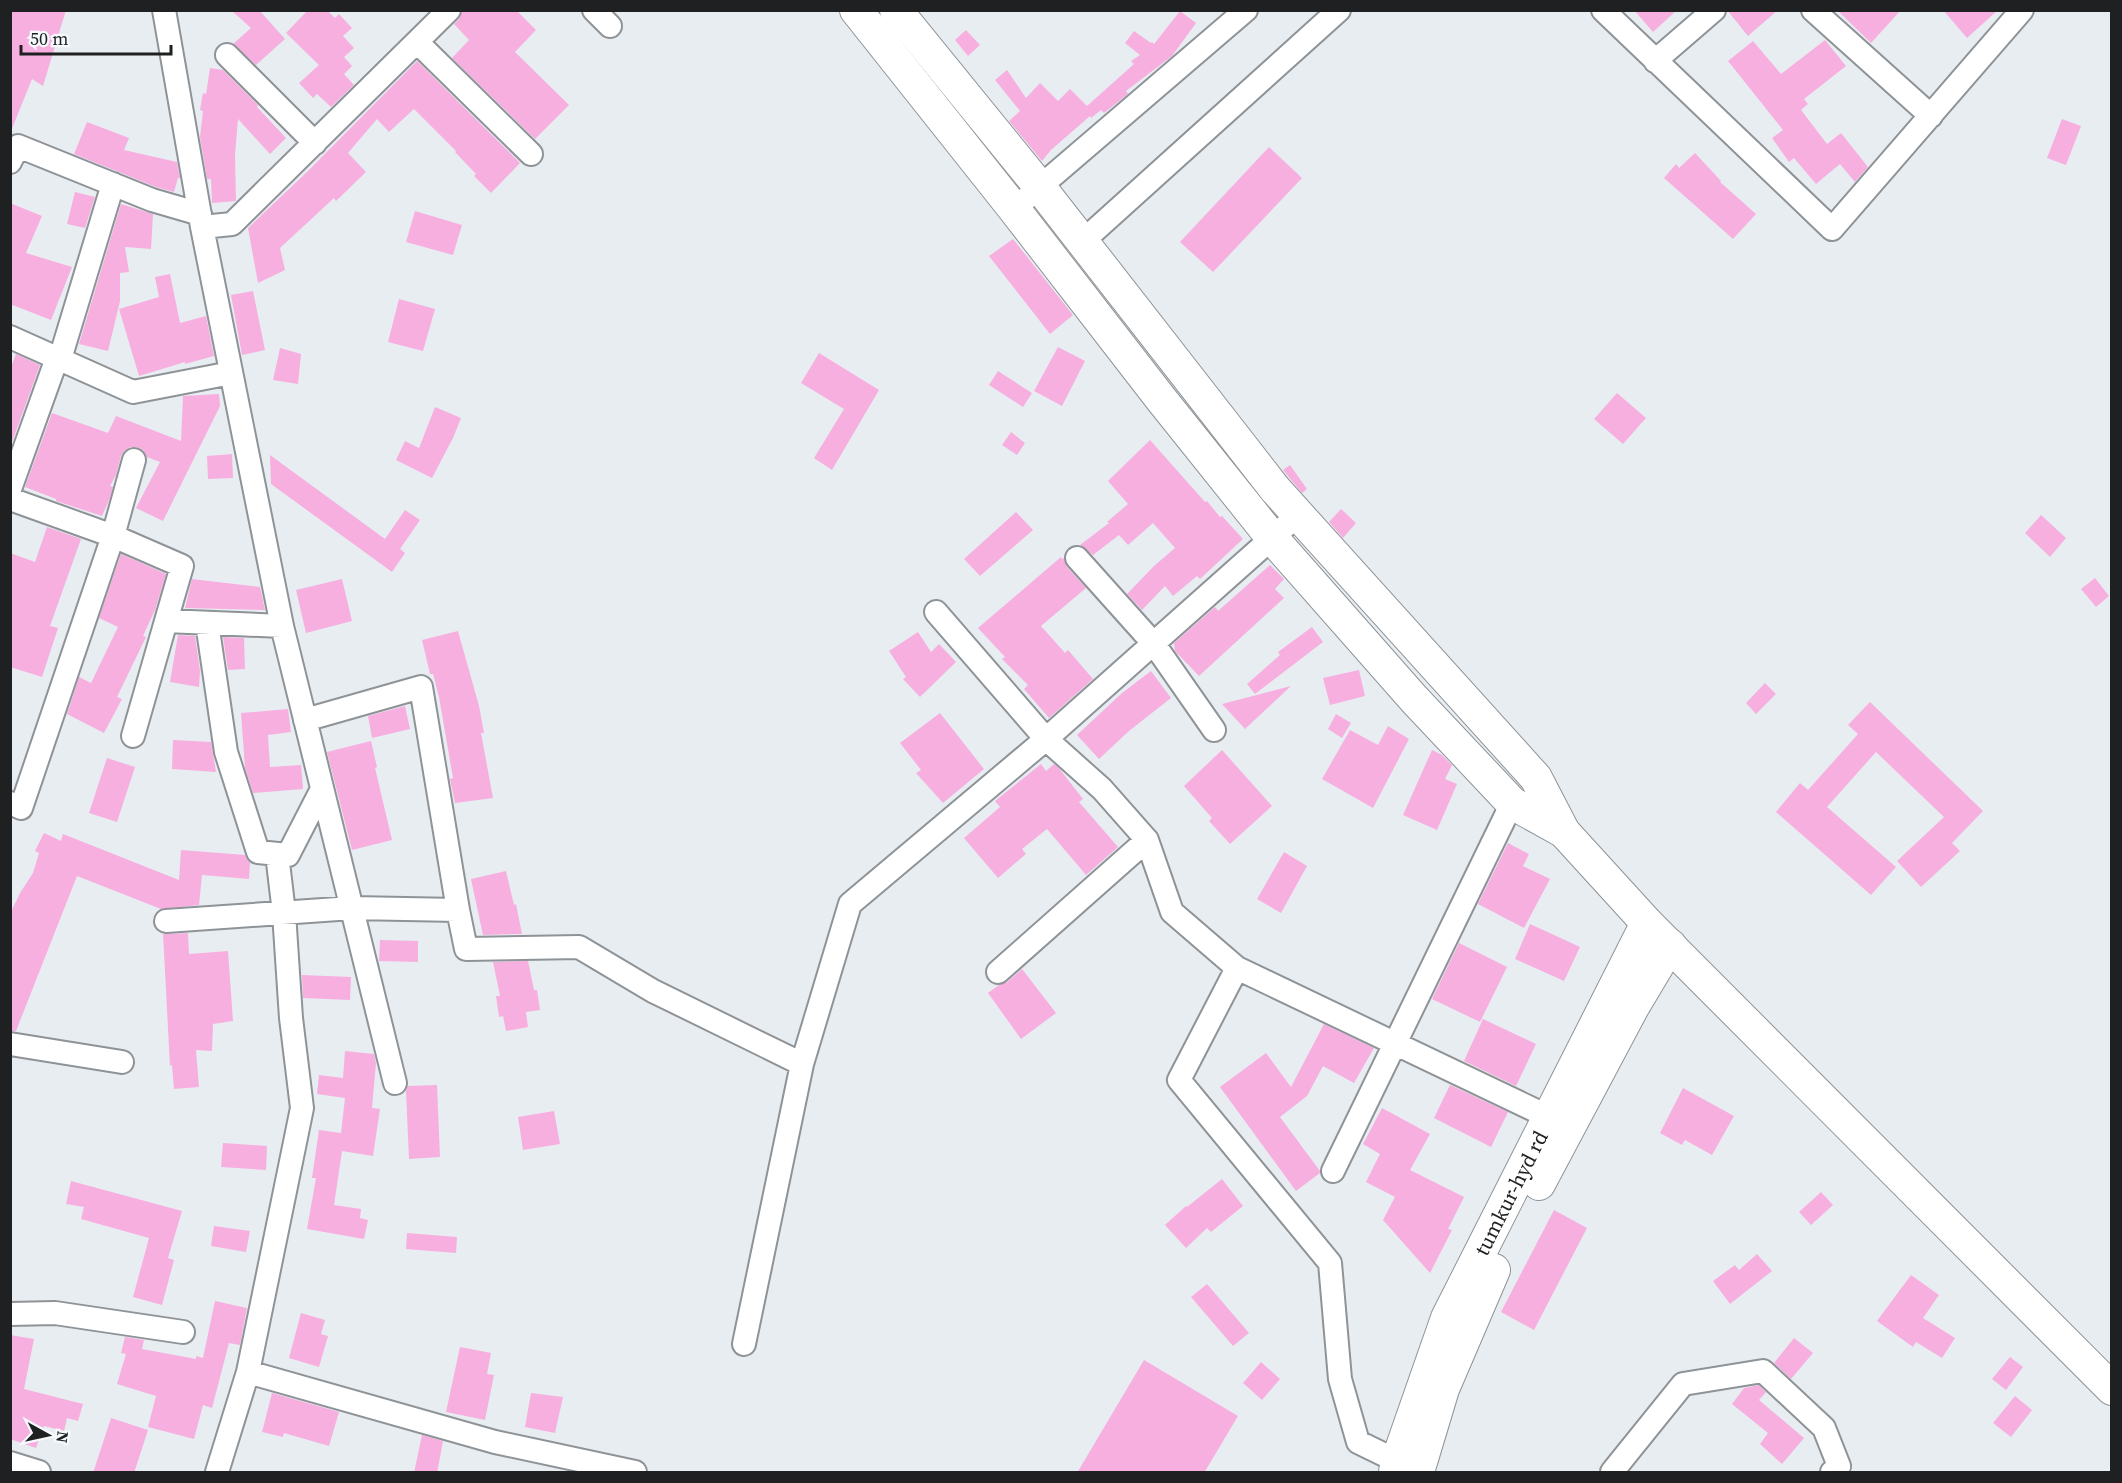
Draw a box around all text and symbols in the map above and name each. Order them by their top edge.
scale bar [21,18,171,56]
text: 50 m [30,26,68,51]
street label: tumkur-hyd rd [1467,1125,1554,1260]
north arrow [18,1405,78,1465]
text: N [51,1430,75,1445]

